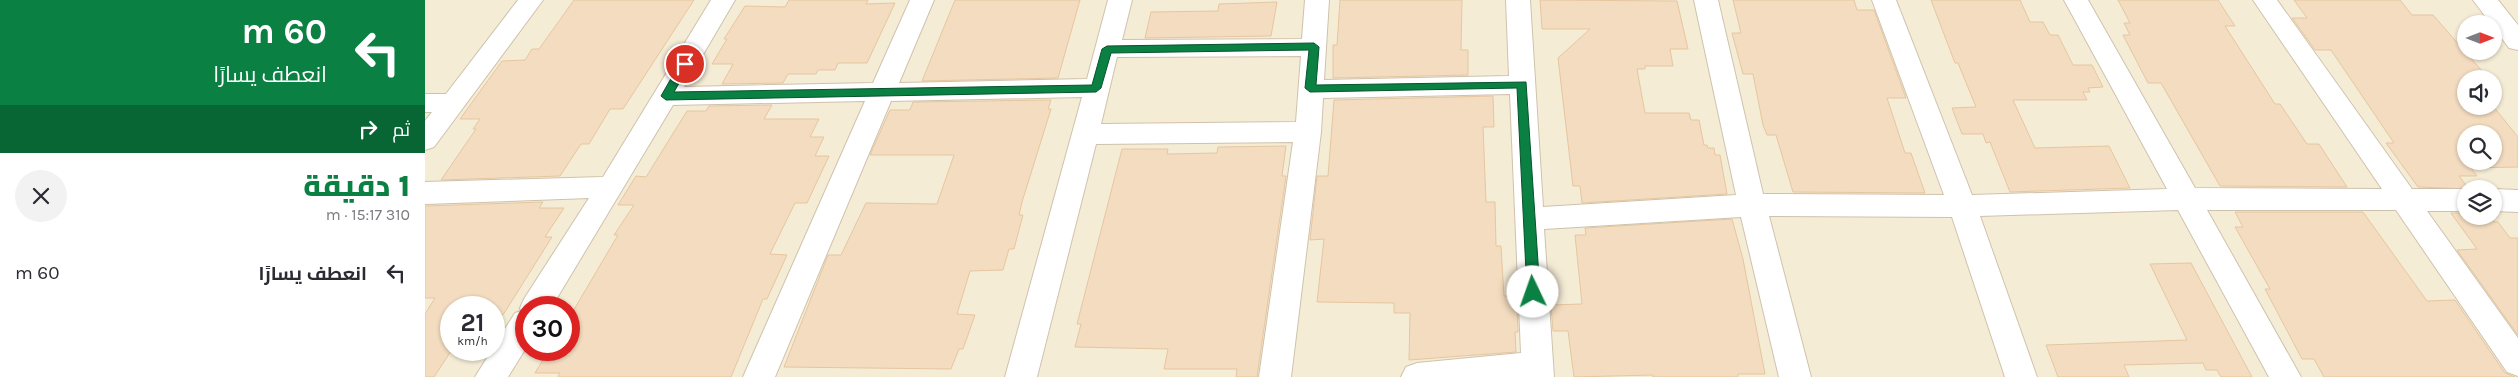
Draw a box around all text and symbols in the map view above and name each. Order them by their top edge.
text: 60 m [242,11,327,52]
north arrow [2457,15,2503,60]
map controls [2457,15,2502,225]
icon: left [345,20,410,85]
pin [664,43,706,85]
icon: arrive [671,50,699,78]
text: انعطف يسارًا [213,62,327,88]
button: sound [2457,70,2502,115]
icon: right [354,115,382,143]
text: ثم [392,119,410,141]
button: search [2457,125,2502,170]
text: 1 دقيقة [303,168,410,204]
button: close [15,170,67,222]
button: layers [2457,180,2502,225]
text: 310 m · 15:17 [326,205,410,224]
icon: left [382,259,410,287]
text: 60 m [15,262,59,284]
text: انعطف يسارًا [259,263,367,285]
position arrow [1506,265,1558,317]
speed limit sign: 30 [515,296,580,361]
text: 21 [460,308,485,337]
text: km/h [457,334,488,348]

